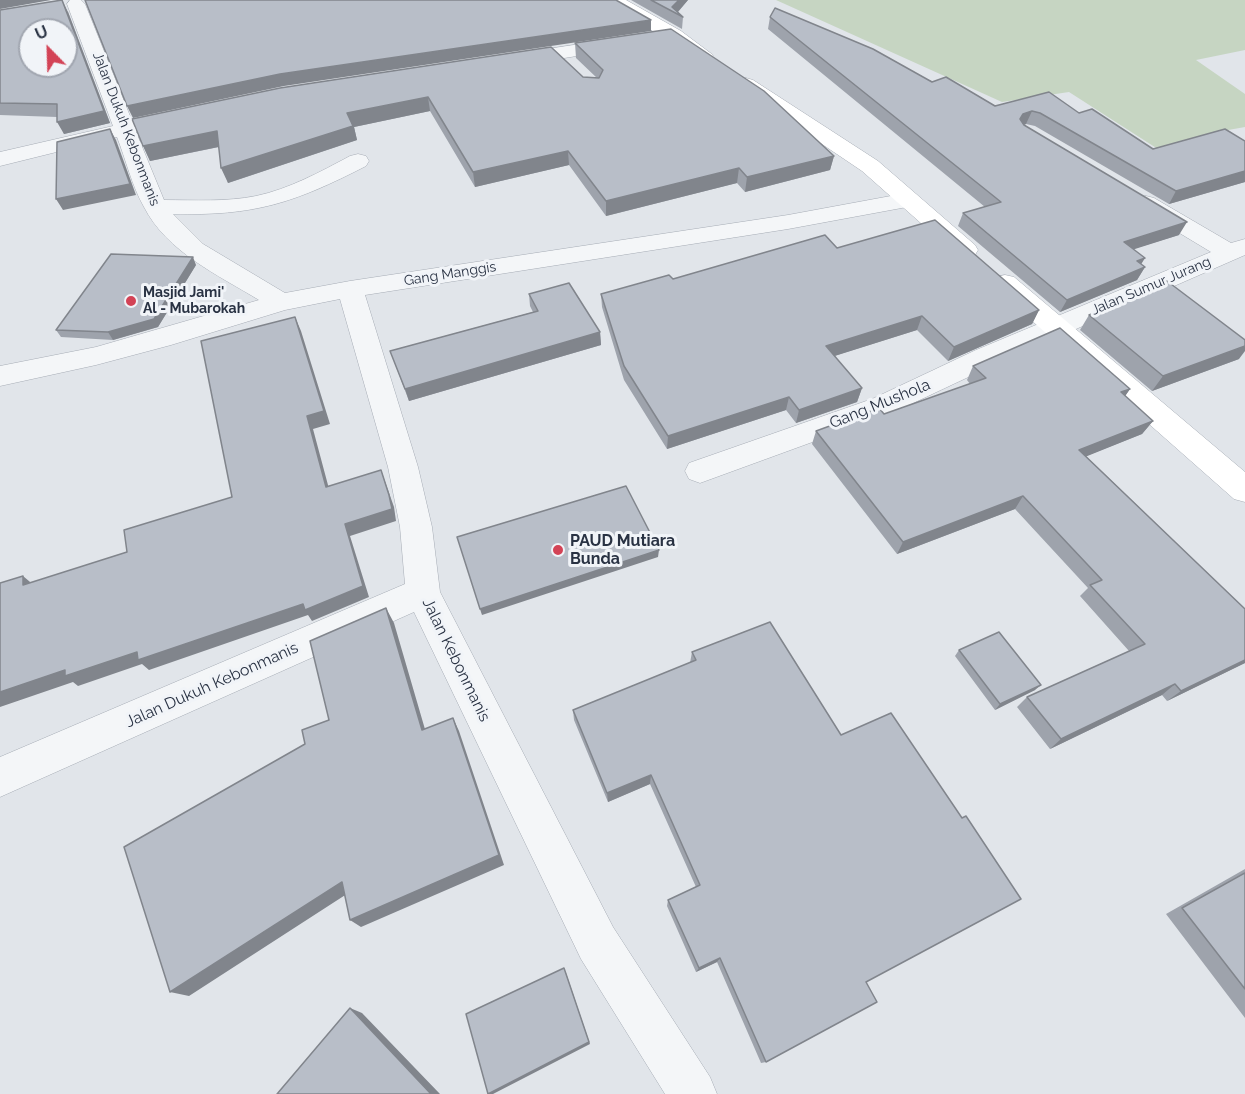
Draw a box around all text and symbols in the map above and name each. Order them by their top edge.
north arrow [18,18,78,78]
text: U [32,22,51,44]
street label: Jalan Dukuh Kebonmanis [89,50,163,208]
street label: Jalan Sumur Jurang [1089,253,1213,319]
street label: Gang Manggis [403,258,497,290]
place label: Masjid Jami' Al - Mubarokah [143,285,245,318]
marker: Masjid Jami' Al - Mubarokah [124,294,138,308]
street label: Gang Mushola [827,375,933,433]
place label: PAUD Mutiara Bunda [570,531,675,569]
marker: PAUD Mutiara Bunda [551,543,565,557]
street label: Jalan Kebonmanis [418,595,494,725]
street label: Jalan Dukuh Kebonmanis [123,638,301,732]

